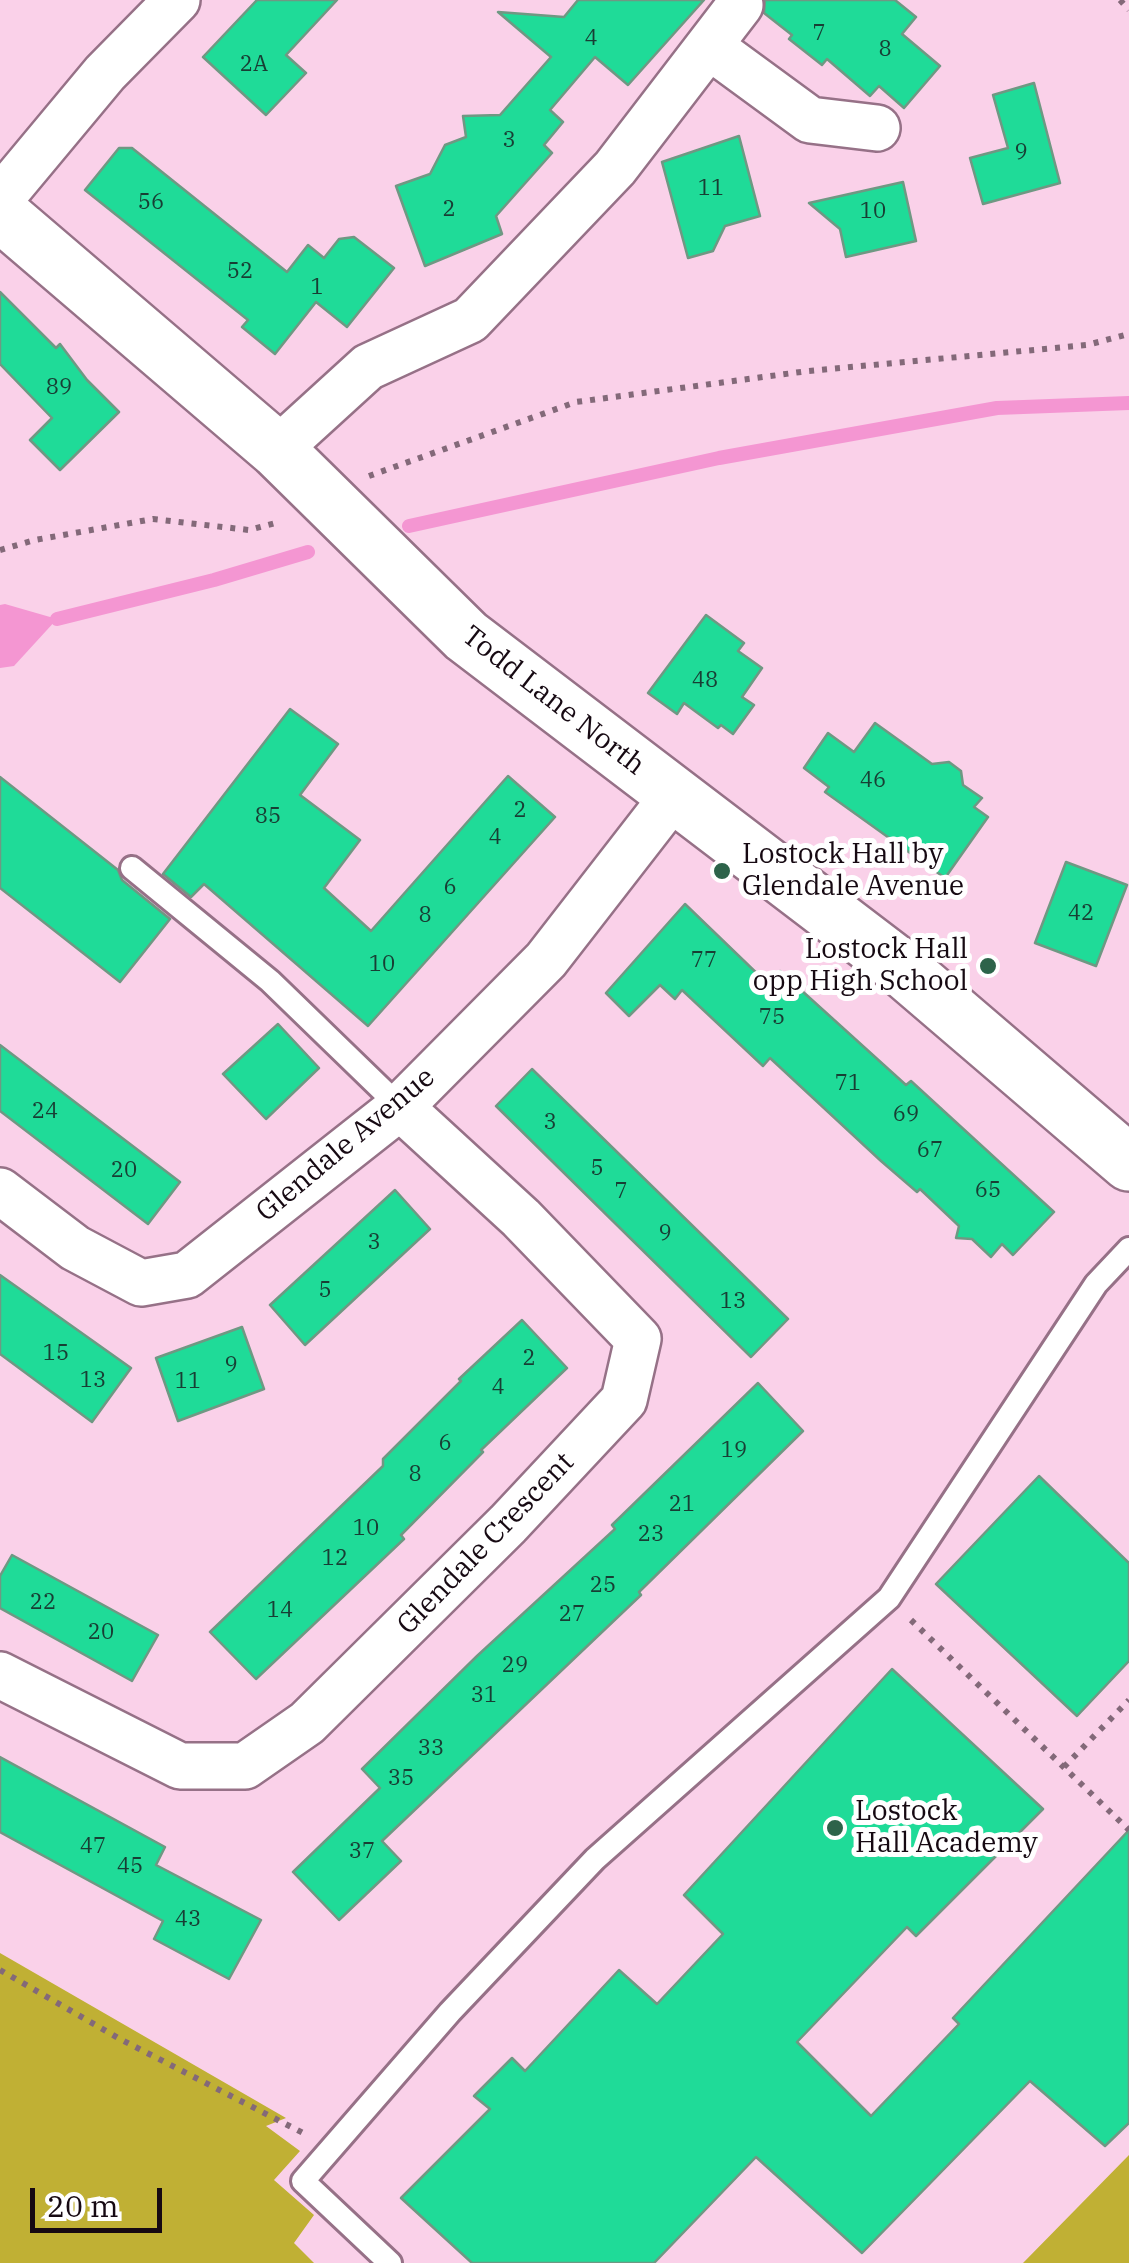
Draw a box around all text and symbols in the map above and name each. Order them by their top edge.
house number: 7 [812,21,826,47]
house number: 4 [584,26,598,52]
house number: 8 [878,37,892,63]
house number: 2A [240,52,268,78]
house number: 3 [502,128,516,154]
house number: 9 [1014,140,1028,166]
house number: 11 [698,176,724,202]
house number: 56 [138,190,164,216]
house number: 2 [442,197,456,223]
house number: 10 [860,199,886,225]
house number: 52 [227,259,253,285]
house number: 1 [310,275,324,301]
house number: 89 [46,375,72,401]
street label: Todd Lane North [455,619,651,783]
house number: 48 [692,668,718,694]
house number: 46 [860,768,886,794]
house number: 2 [513,798,527,824]
house number: 85 [255,804,281,830]
house number: 4 [488,825,502,851]
place label: Lostock Hall by Glendale Avenue [742,838,964,904]
marker: Lostock Hall by Glendale Avenue [711,860,733,882]
house number: 6 [443,875,457,901]
house number: 42 [1068,901,1094,927]
house number: 8 [418,903,432,929]
place label: Lostock Hall opp High School [753,933,968,999]
house number: 77 [691,948,717,974]
house number: 10 [369,952,395,978]
marker: Lostock Hall opp High School [977,955,999,977]
house number: 75 [759,1005,785,1031]
street label: Glendale Avenue [250,1061,442,1229]
house number: 71 [835,1071,861,1097]
house number: 24 [32,1099,58,1125]
house number: 69 [893,1102,919,1128]
house number: 3 [543,1110,557,1136]
house number: 67 [917,1138,943,1164]
house number: 5 [590,1156,604,1182]
house number: 20 [111,1158,137,1184]
house number: 65 [975,1178,1001,1204]
house number: 7 [614,1179,628,1205]
house number: 9 [658,1221,672,1247]
house number: 3 [367,1230,381,1256]
house number: 5 [318,1278,332,1304]
house number: 13 [720,1289,746,1315]
house number: 15 [43,1341,69,1367]
house number: 2 [522,1346,536,1372]
house number: 9 [224,1353,238,1379]
house number: 13 [80,1368,106,1394]
house number: 11 [175,1369,201,1395]
house number: 4 [491,1375,505,1401]
house number: 6 [438,1431,452,1457]
house number: 19 [721,1438,747,1464]
street label: Glendale Crescent [391,1446,581,1642]
house number: 8 [408,1462,422,1488]
house number: 21 [669,1492,695,1518]
house number: 10 [353,1516,379,1542]
house number: 23 [638,1522,664,1548]
house number: 12 [322,1546,348,1572]
house number: 25 [590,1573,616,1599]
house number: 22 [30,1590,56,1616]
house number: 14 [267,1598,293,1624]
house number: 27 [559,1602,585,1628]
house number: 20 [88,1620,114,1646]
house number: 29 [502,1653,528,1679]
house number: 31 [471,1683,497,1709]
house number: 33 [418,1736,444,1762]
house number: 35 [388,1766,414,1792]
place label: Lostock Hall Academy [855,1795,1038,1861]
marker: Lostock Hall Academy [824,1817,846,1839]
house number: 47 [80,1834,106,1860]
house number: 37 [349,1839,375,1865]
house number: 45 [117,1854,143,1880]
house number: 43 [175,1907,201,1933]
scale bar [35,2168,168,2230]
text: 20 m [47,2186,119,2225]

